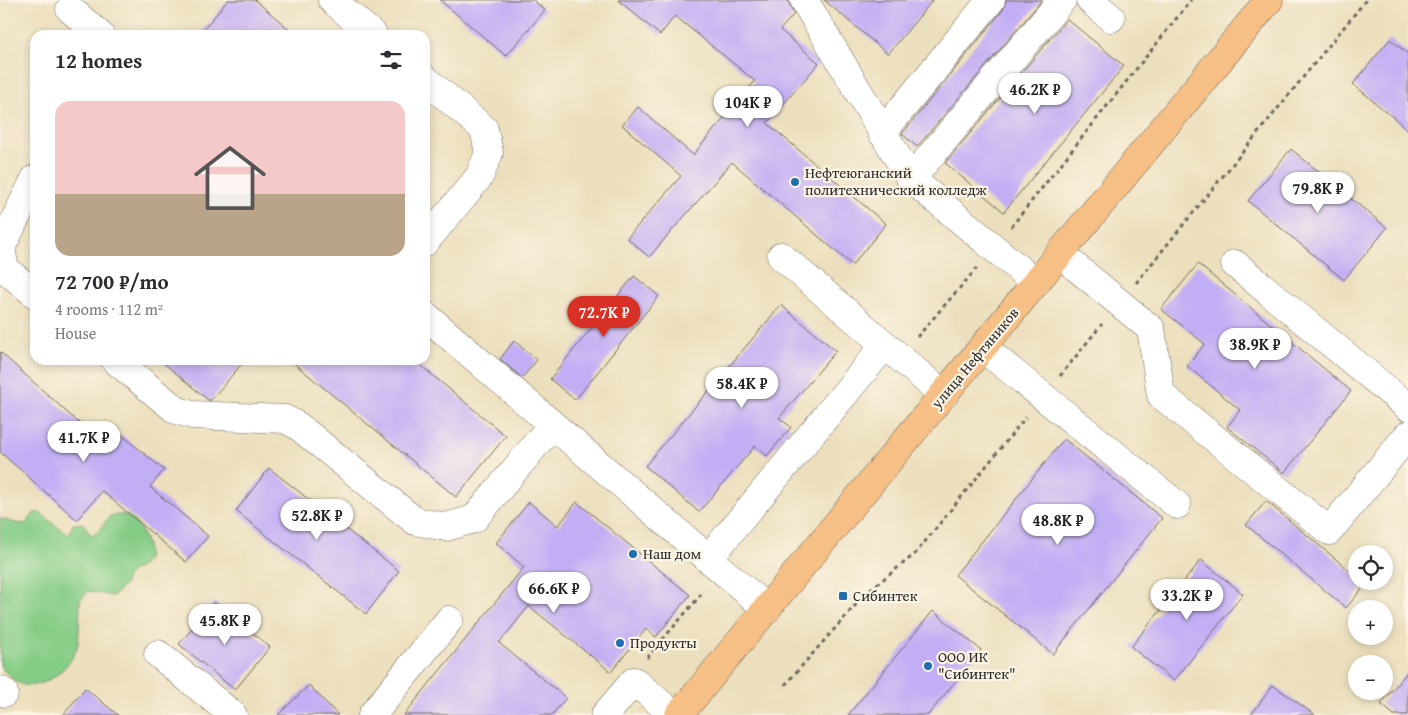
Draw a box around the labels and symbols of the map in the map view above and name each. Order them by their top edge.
pin: 46.2K ₽ [989,72,1081,115]
pin: 104K ₽ [707,86,789,128]
place label: Нефтеюганский политехнический колледж [805,162,987,200]
pin: 79.8K ₽ [1272,172,1364,214]
marker: Нефтеюганский политехнический колледж [789,176,801,188]
pin: 72.7K ₽ [558,296,650,338]
street label: улица Нефтяников [925,303,1023,414]
pin: 38.9K ₽ [1209,328,1301,370]
pin: 58.4K ₽ [696,366,788,409]
pin: 41.7K ₽ [38,420,130,463]
pin: 52.8K ₽ [271,498,363,541]
pin: 48.8K ₽ [1012,504,1104,546]
place label: Наш дом [643,543,702,564]
marker: Наш дом [627,548,639,560]
pin: 66.6K ₽ [508,572,600,614]
pin: 33.2K ₽ [1141,578,1233,621]
place label: Сибинтек [853,585,918,606]
marker: Сибинтек [837,590,849,602]
pin: 45.8K ₽ [179,604,271,646]
place label: Продукты [630,632,697,653]
marker: Продукты [614,637,626,649]
place label: ООО ИК "Сибинтек" [938,646,1016,684]
marker: ООО ИК "Сибинтек" [922,660,934,672]

